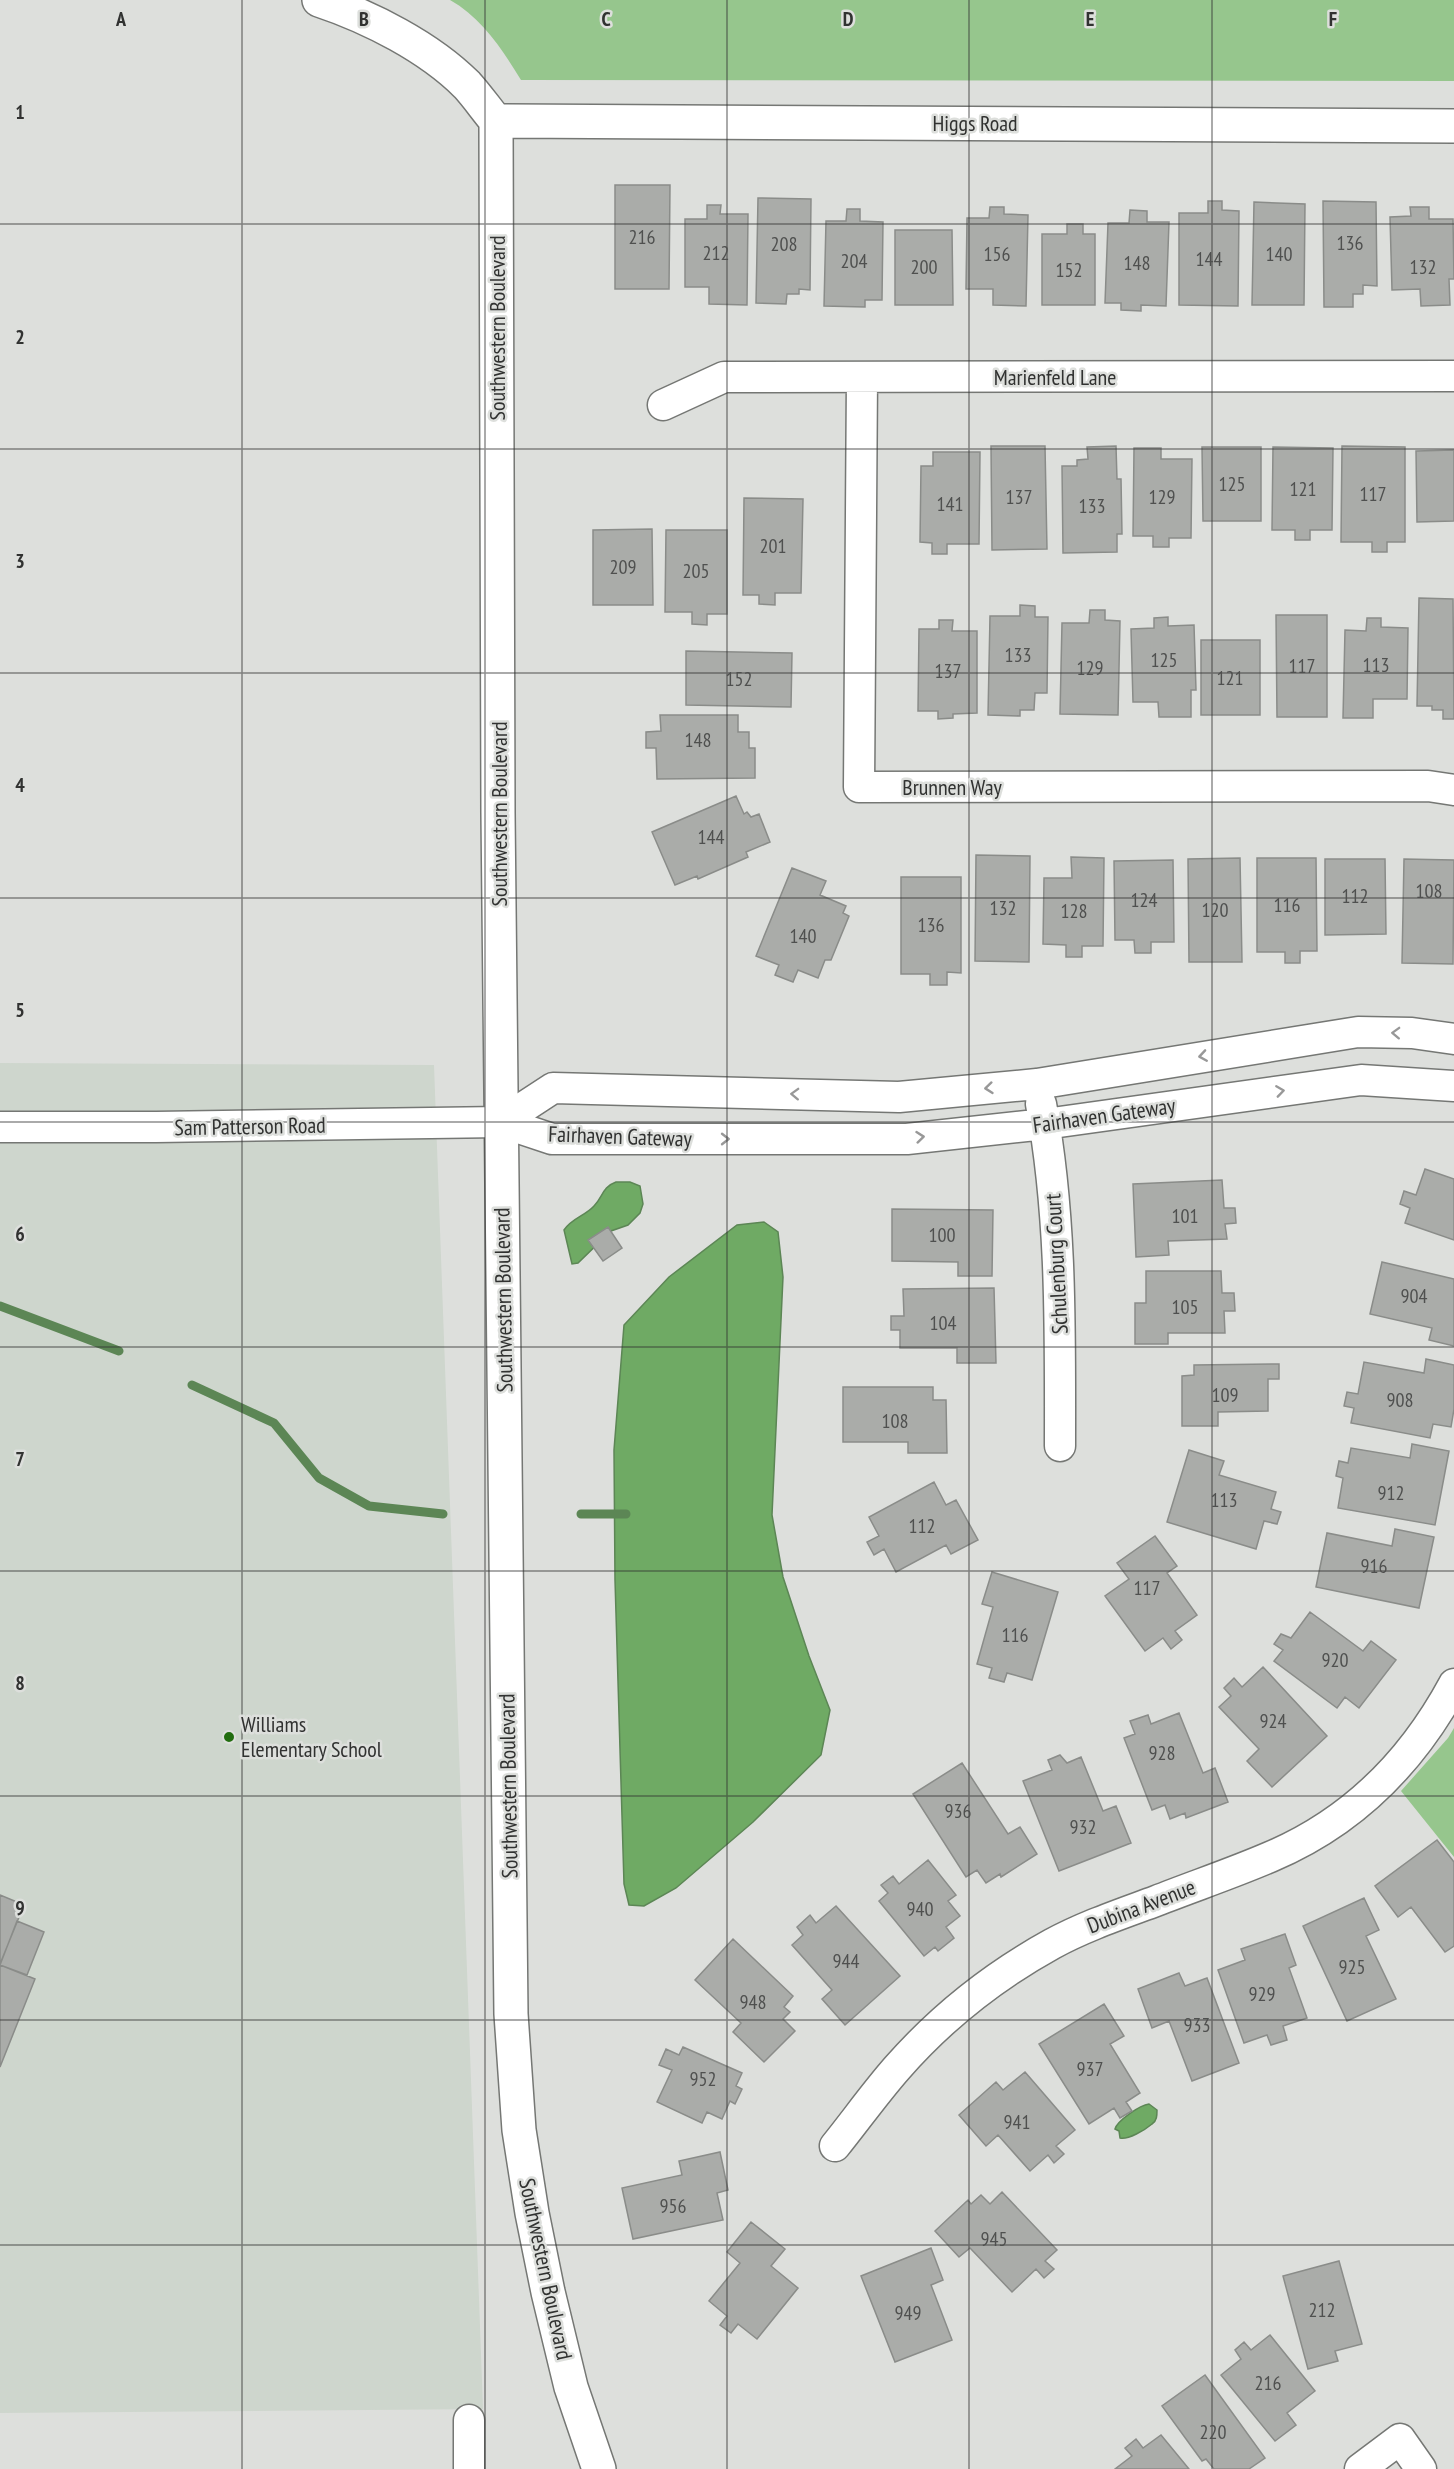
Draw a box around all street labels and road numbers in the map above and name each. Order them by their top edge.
street label: Higgs Road [932,109,1018,137]
street label: Southwestern Boulevard [483,236,511,420]
street label: Marienfeld Lane [994,363,1116,391]
street label: Southwestern Boulevard [485,722,513,906]
street label: Brunnen Way [902,773,1002,801]
street label: Fairhaven Gateway [1031,1091,1178,1139]
street label: Sam Patterson Road [174,1111,326,1141]
street label: Fairhaven Gateway [548,1120,693,1153]
street label: Schulenburg Court [1038,1193,1074,1335]
street label: Southwestern Boulevard [487,1207,519,1393]
street label: Southwestern Boulevard [492,1693,524,1879]
street label: Dubina Avenue [1083,1873,1199,1939]
street label: Southwestern Boulevard [513,2176,579,2362]

